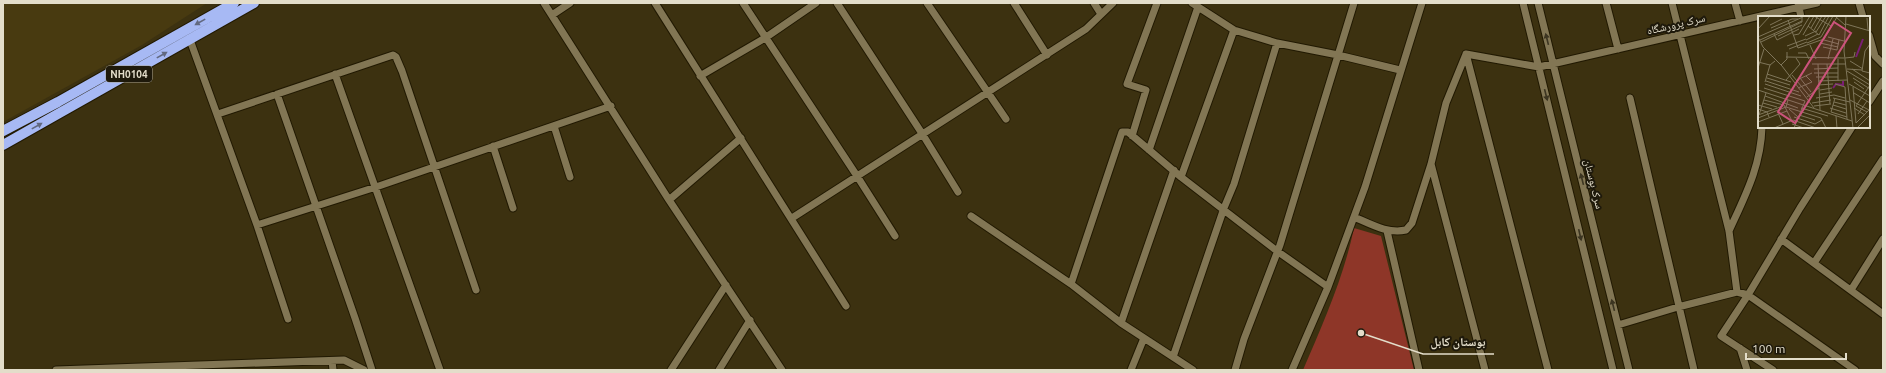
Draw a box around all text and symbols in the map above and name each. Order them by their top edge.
street label: سرک پرورشگاه [1646,11,1706,38]
inset map [1758,16,1870,128]
one-way arrow [194,19,206,25]
one-way arrow [1544,33,1550,45]
one-way arrow [157,52,168,59]
road number: NH0104 [106,66,152,82]
one-way arrow [1543,90,1549,102]
one-way arrow [31,123,43,129]
street label: سرک بوستان [1581,158,1606,210]
one-way arrow [1578,173,1584,185]
one-way arrow [1578,229,1584,241]
one-way arrow [1610,299,1616,311]
callout: بوستان کابل [1423,330,1494,354]
text: بوستان کابل [1431,335,1485,350]
scale bar [1746,335,1846,361]
text: 100 m [1752,342,1785,355]

